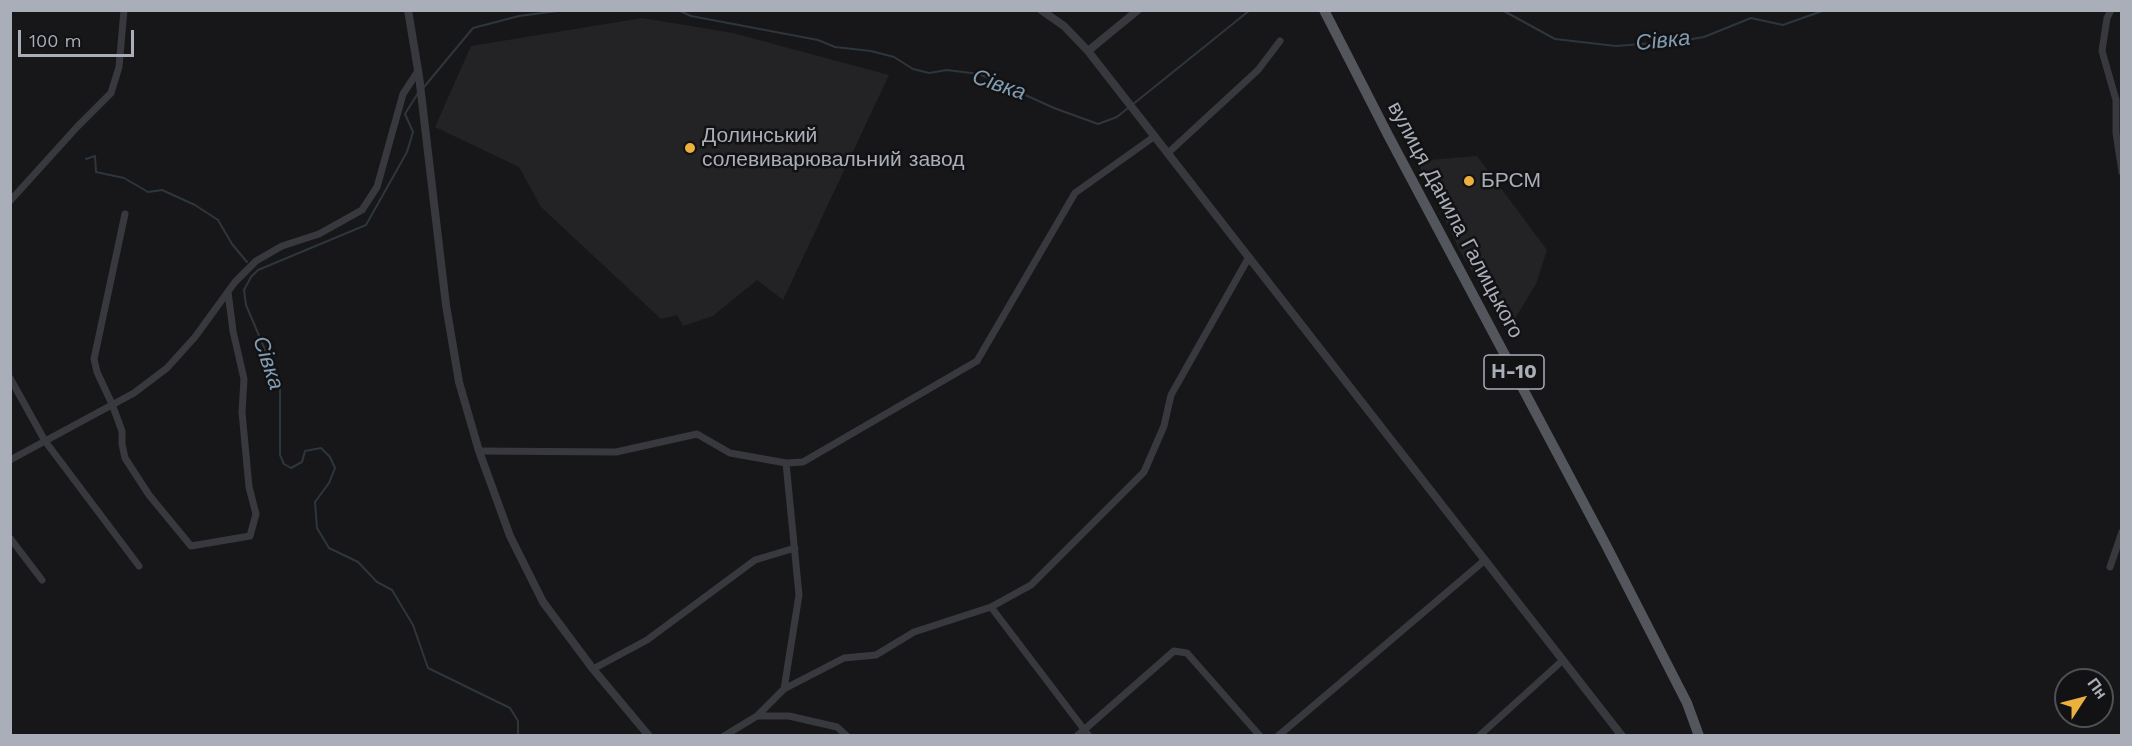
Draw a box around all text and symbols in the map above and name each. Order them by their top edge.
scale bar [21,18,136,56]
water label: Сівка [1634,25,1692,57]
text: 100 m [29,30,82,51]
water label: Сівка [969,64,1029,106]
street label: вулиця Данила Галицького [1382,97,1528,343]
place label: Долинський солевиварювальний завод [702,123,965,173]
marker: Долинський солевиварювальний завод [683,141,697,155]
place label: БРСМ [1481,168,1541,194]
marker: БРСМ [1462,174,1476,188]
water label: Сівка [247,333,289,393]
road number: Н-10 [1484,355,1544,389]
north arrow [2054,668,2114,728]
text: Пн [2083,674,2111,702]

